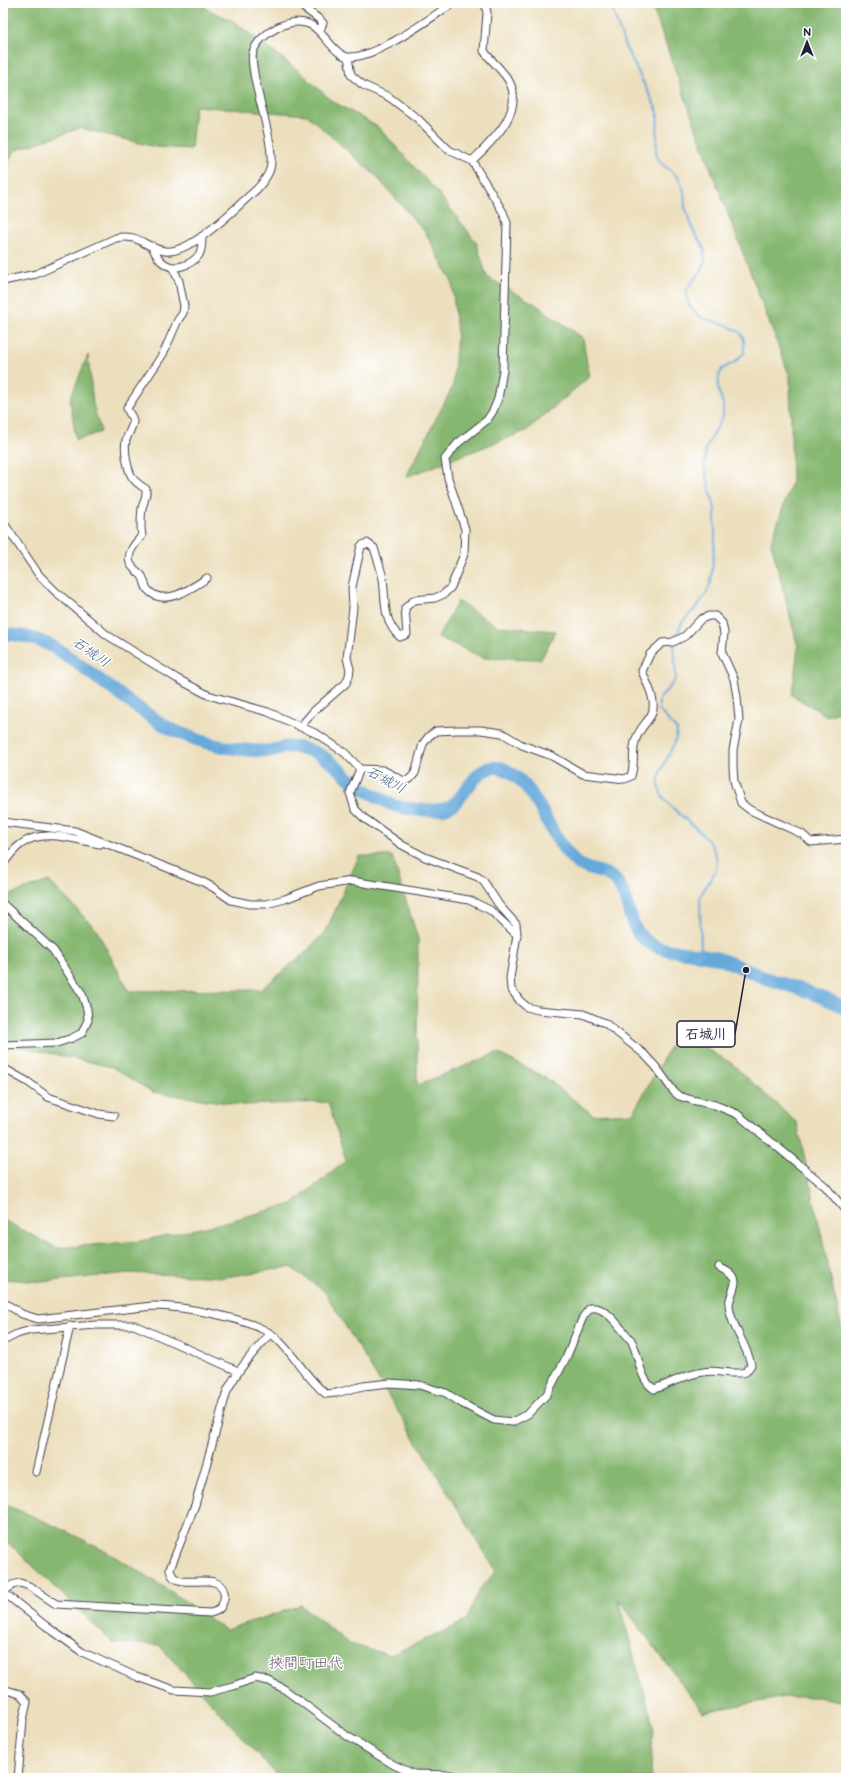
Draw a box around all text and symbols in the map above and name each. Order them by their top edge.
north arrow [787,22,827,62]
text: N [803,26,811,39]
water label: 石城川 [69,633,113,671]
water label: 石城川 [363,763,409,797]
callout: 石城川 [677,1021,735,1047]
text: 石城川 [685,1026,727,1043]
district label: 挾間町田代 [268,1654,344,1673]

